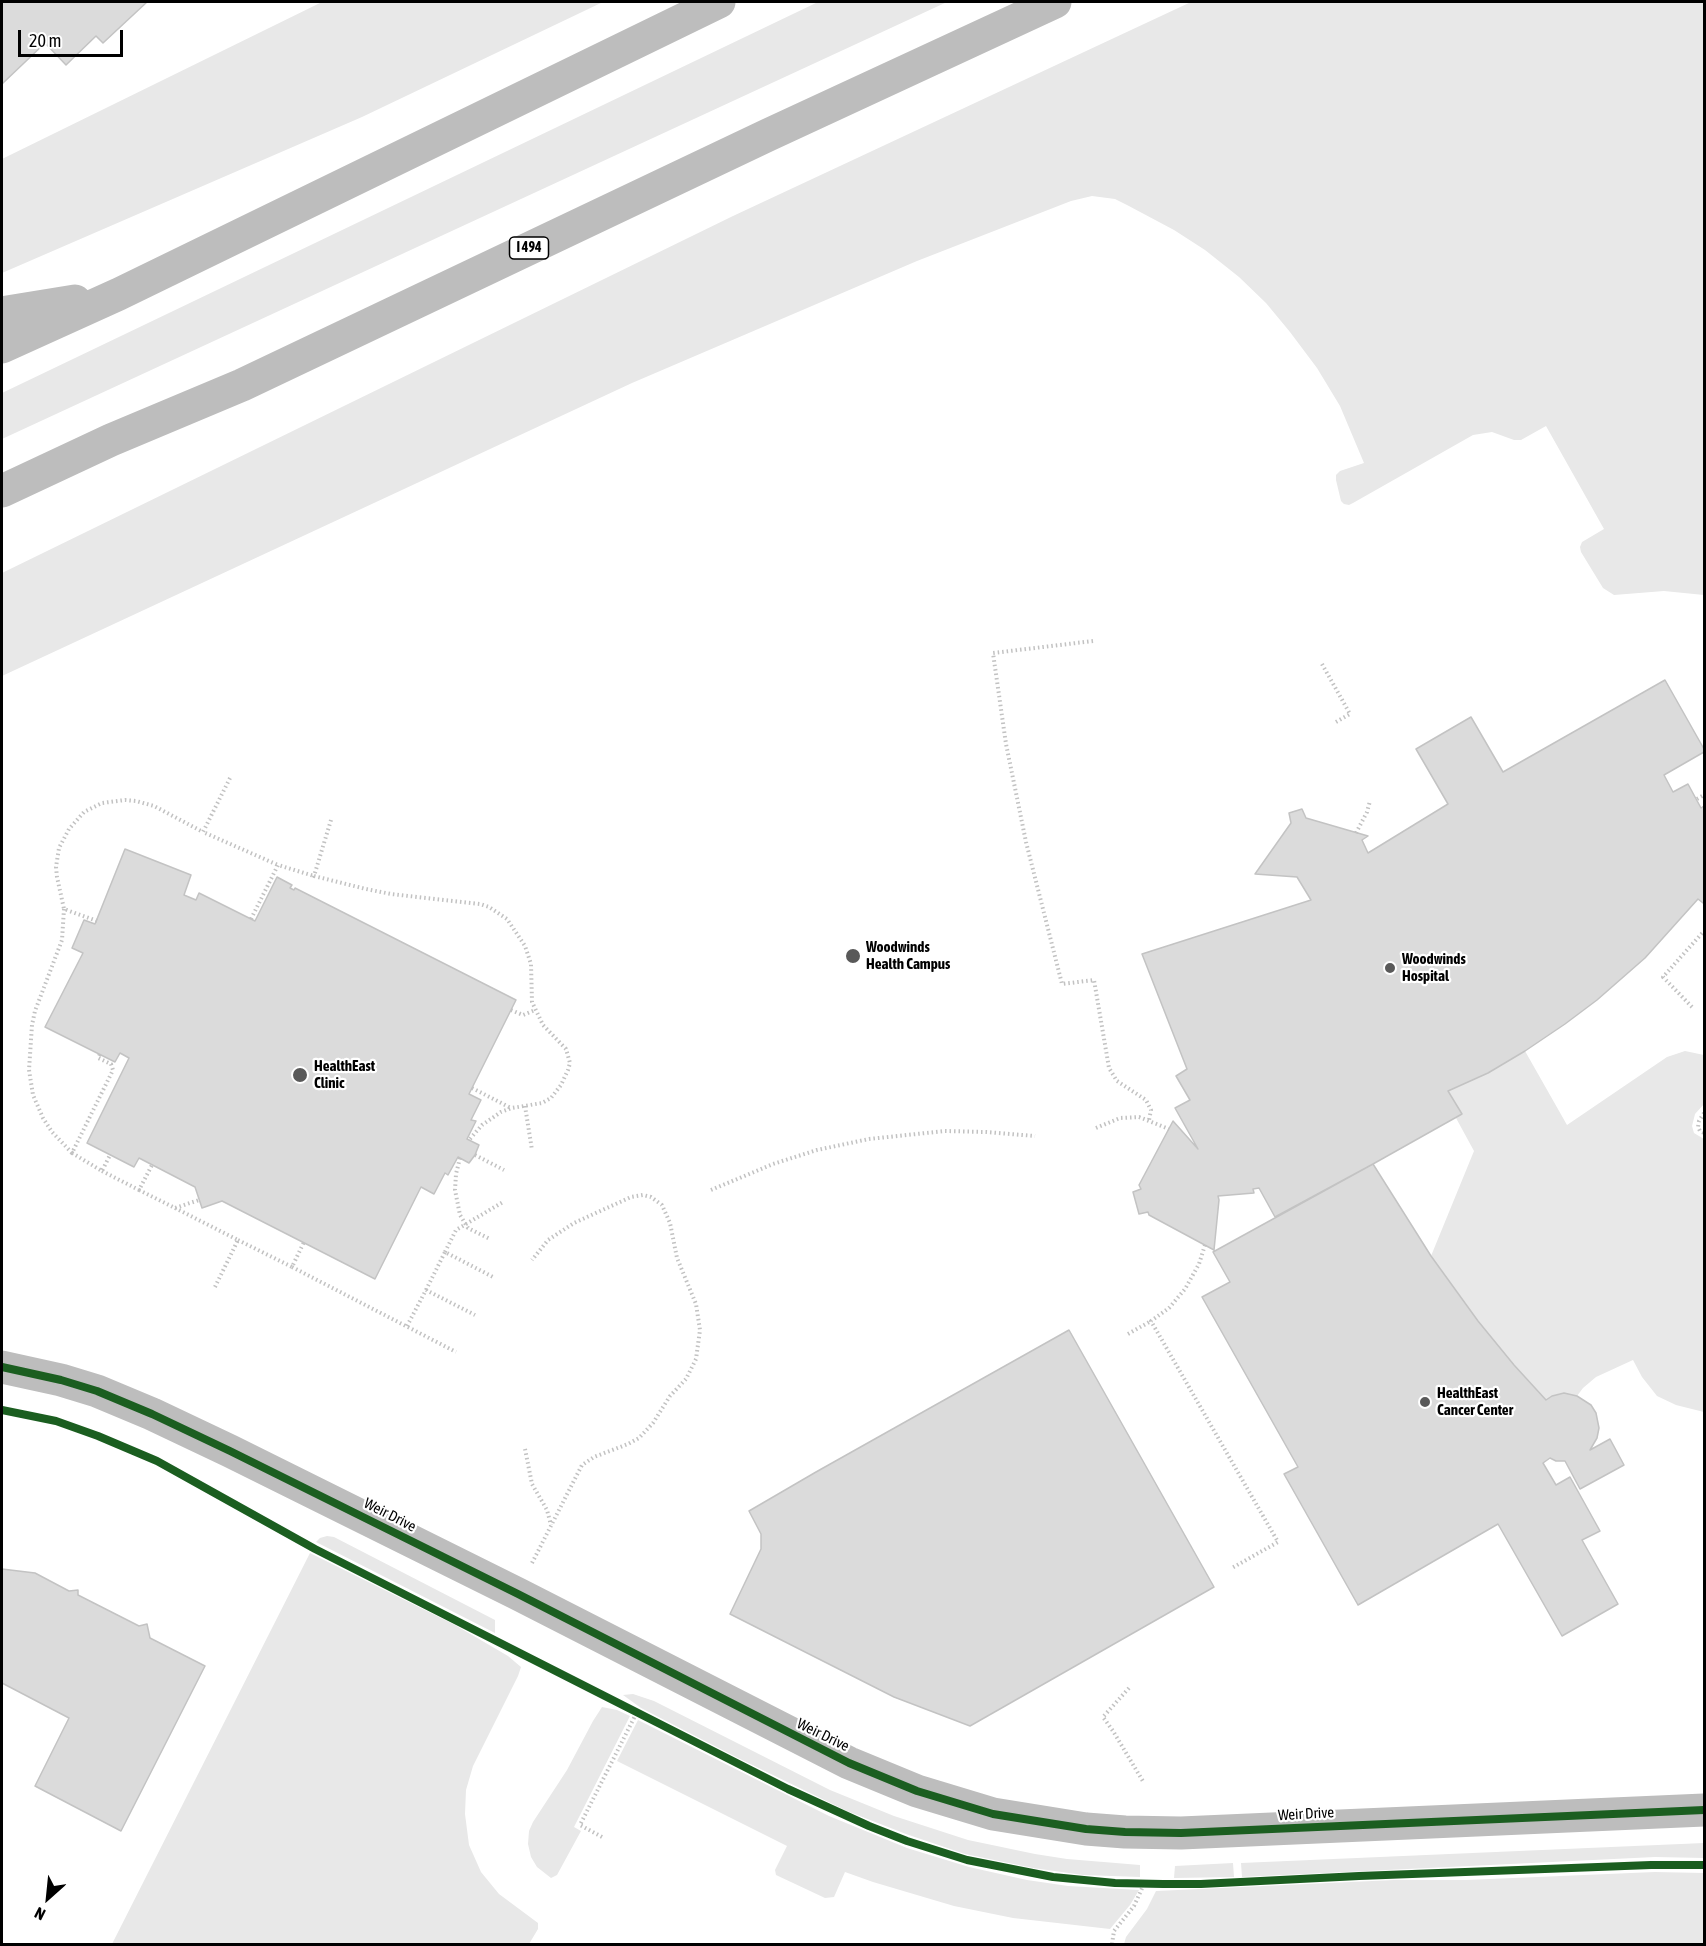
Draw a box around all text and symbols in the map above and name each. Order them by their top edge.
scale bar [21,18,126,56]
text: 20 m [29,30,61,51]
road number: I 494 [510,237,548,259]
place label: Woodwinds Health Campus [866,938,950,973]
marker: Woodwinds Health Campus [844,947,862,965]
place label: Woodwinds Hospital [1402,950,1466,985]
marker: Woodwinds Hospital [1383,961,1397,975]
place label: HealthEast Clinic [314,1057,375,1092]
marker: HealthEast Clinic [291,1066,309,1084]
place label: HealthEast Cancer Center [1437,1384,1513,1419]
marker: HealthEast Cancer Center [1418,1395,1432,1409]
street label: Weir Drive [361,1494,419,1536]
street label: Weir Drive [794,1715,852,1755]
street label: Weir Drive [1277,1804,1335,1824]
north arrow [18,1868,78,1928]
text: N [32,1904,48,1924]

